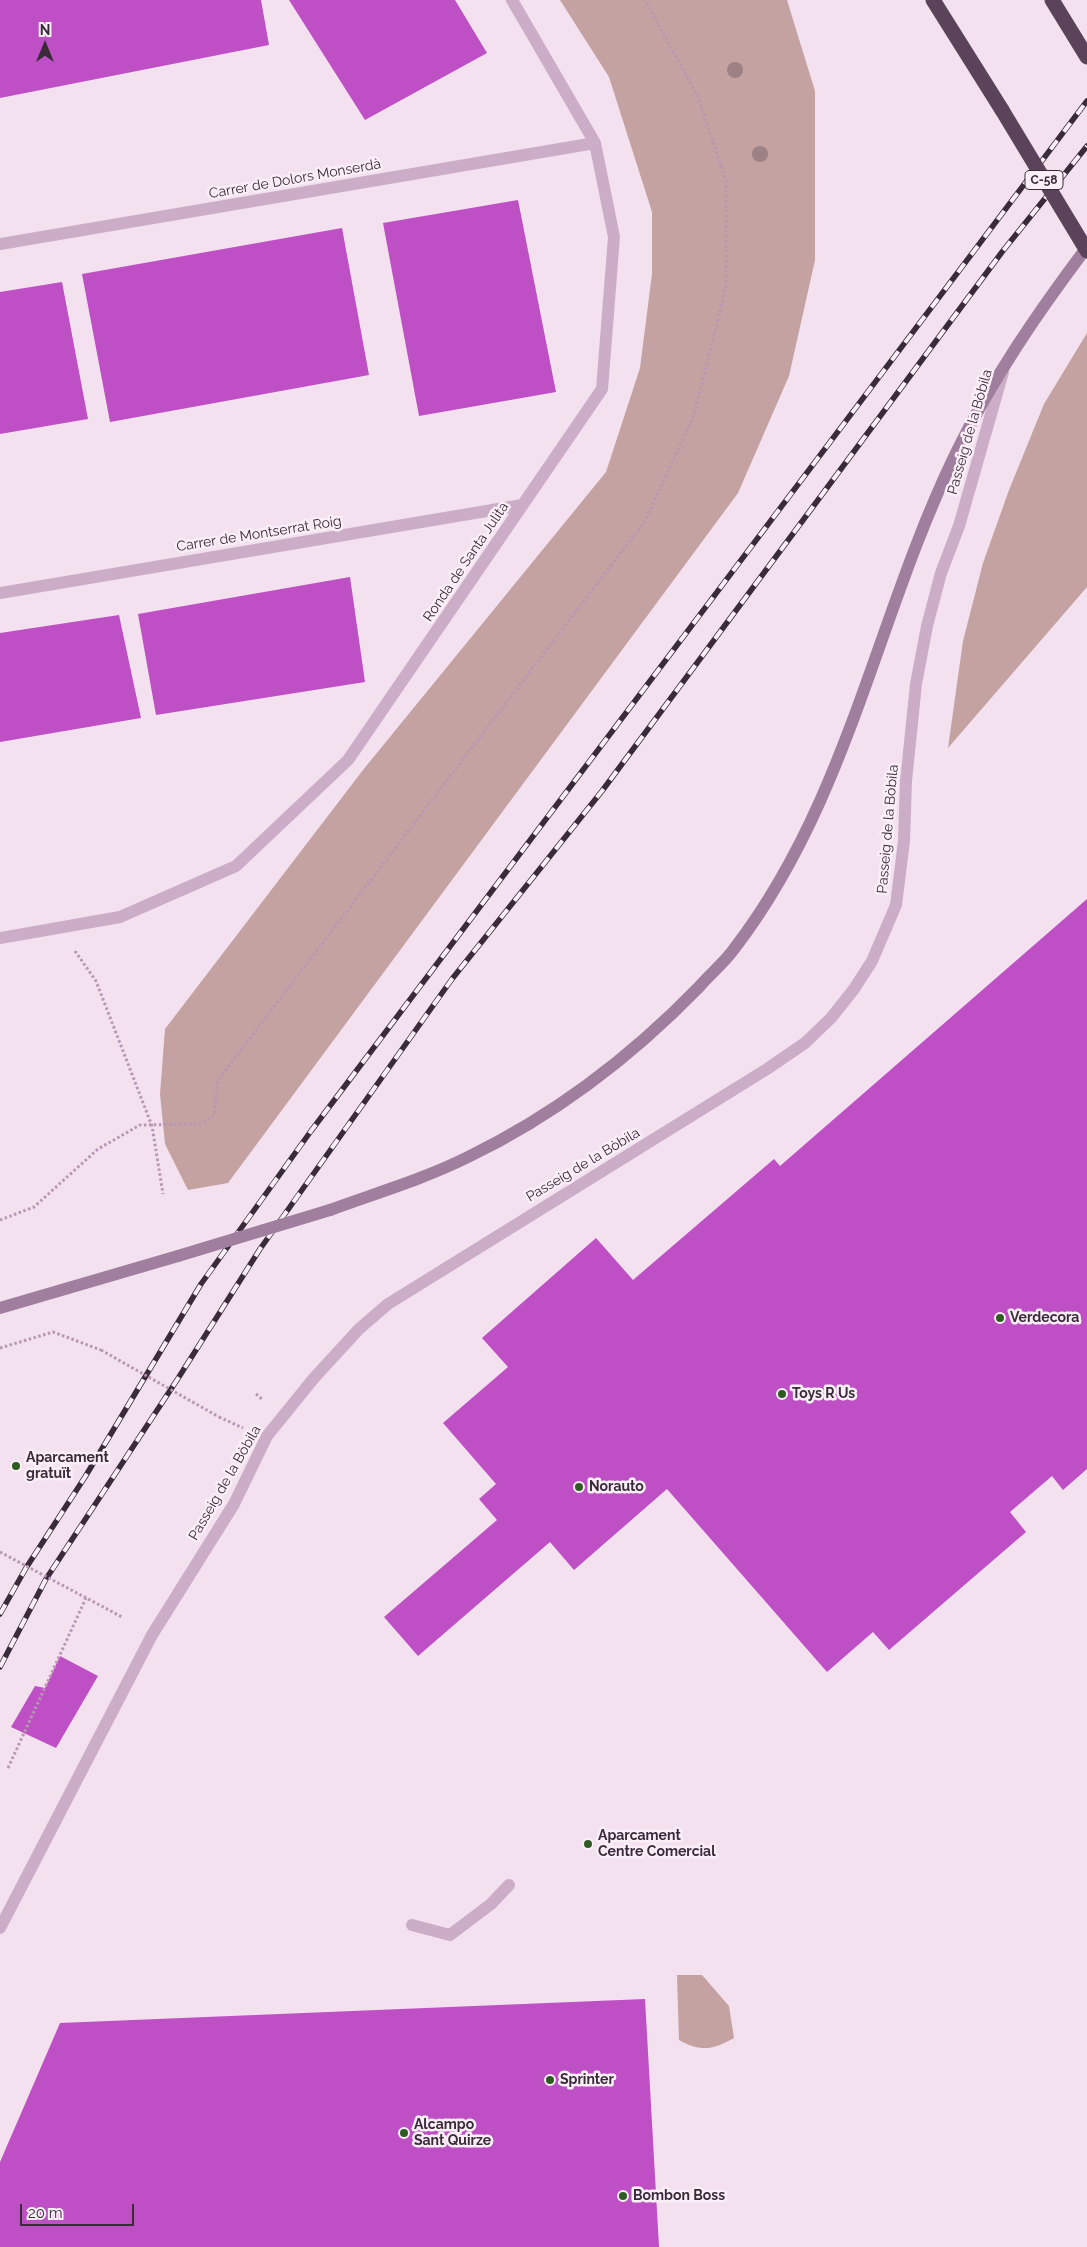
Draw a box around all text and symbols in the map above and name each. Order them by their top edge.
north arrow [20,20,70,70]
text: N [40,22,50,38]
street label: Carrer de Dolors Monserdà [208,156,382,202]
road number: C-58 [1025,170,1063,190]
street label: Passeig de la Bòbila [944,367,996,497]
street label: Ronda de Santa Julita [420,499,512,625]
street label: Carrer de Montserrat Roig [175,513,343,555]
street label: Passeig de la Bòbila [874,764,902,894]
street label: Passeig de la Bòbila [523,1124,643,1206]
place label: Verdecora [1010,1310,1079,1326]
marker: Verdecora [994,1312,1006,1324]
place label: Toys R Us [792,1386,855,1402]
marker: Toys R Us [776,1388,788,1400]
street label: Passeig de la Bòbila [185,1423,265,1543]
place label: Aparcament gratuït [26,1450,109,1482]
marker: Aparcament gratuït [10,1460,22,1472]
place label: Norauto [589,1479,644,1495]
marker: Norauto [573,1481,585,1493]
place label: Aparcament Centre Comercial [598,1828,716,1860]
marker: Aparcament Centre Comercial [582,1838,594,1850]
place label: Sprinter [560,2072,614,2088]
marker: Sprinter [544,2074,556,2086]
place label: Alcampo Sant Quirze [414,2117,491,2150]
marker: Alcampo Sant Quirze [398,2127,410,2139]
place label: Bombon Boss [633,2188,725,2204]
marker: Bombon Boss [617,2190,629,2202]
scale bar [22,2194,136,2226]
text: 20 m [28,2204,63,2222]

